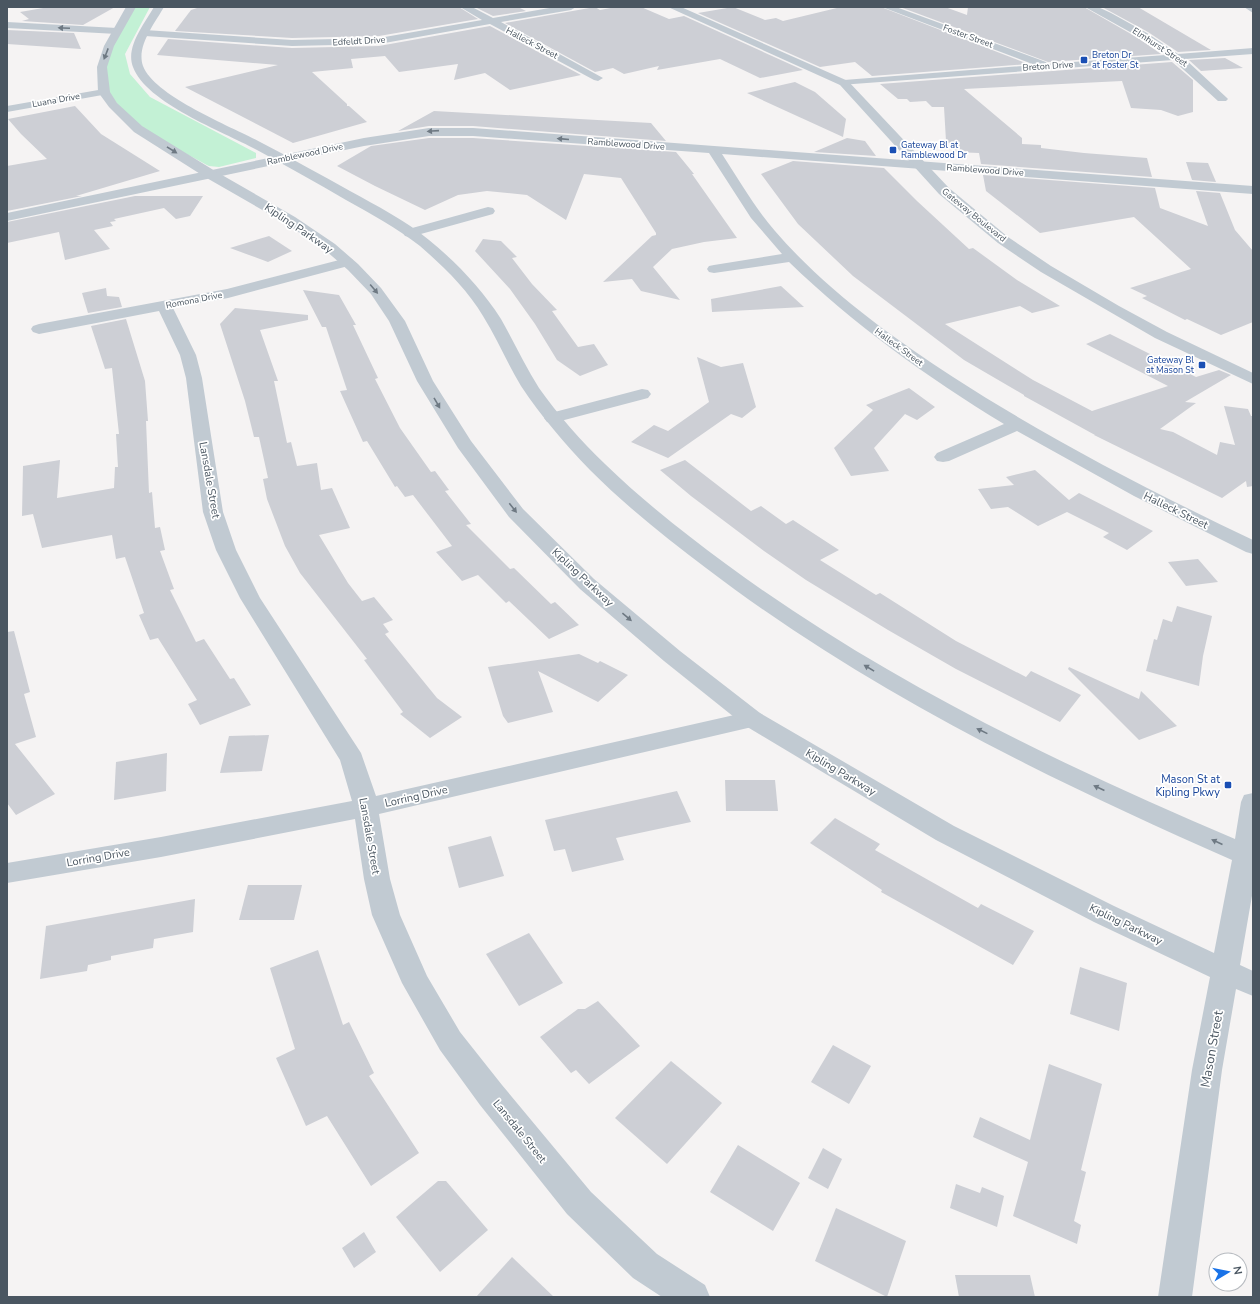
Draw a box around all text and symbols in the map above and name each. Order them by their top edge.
street label: Foster Street [941,21,995,51]
street label: Halleck Street [504,24,561,62]
one-way arrow [58,25,70,32]
street label: Elmhurst Street [1130,25,1191,70]
street label: Edfeldt Drive [332,34,386,48]
one-way arrow [102,48,108,60]
place label: Breton Dr at Foster St [1092,49,1139,71]
marker: Breton Dr at Foster St [1079,55,1089,65]
street label: Breton Drive [1022,58,1074,74]
street label: Luana Drive [31,90,81,110]
one-way arrow [427,128,439,135]
street label: Ramblewood Drive [587,135,665,153]
one-way arrow [557,136,569,143]
place label: Gateway Bl at Ramblewood Dr [901,139,968,161]
street label: Ramblewood Drive [266,140,344,168]
marker: Gateway Bl at Ramblewood Dr [888,145,898,155]
one-way arrow [167,146,177,154]
street label: Ramblewood Drive [946,161,1024,179]
street label: Gateway Boulevard [939,185,1009,245]
street label: Kipling Parkway [262,200,336,257]
one-way arrow [369,285,378,294]
street label: Romona Drive [165,289,223,311]
street label: Halleck Street [872,325,926,369]
place label: Gateway Bl at Mason St [1146,354,1195,376]
marker: Gateway Bl at Mason St [1197,360,1207,370]
one-way arrow [434,397,441,408]
street label: Lansdale Street [195,441,224,520]
street label: Halleck Street [1141,488,1211,533]
one-way arrow [508,503,517,514]
street label: Kipling Parkway [548,545,617,610]
one-way arrow [621,613,632,622]
one-way arrow [864,664,874,672]
one-way arrow [976,728,988,734]
street label: Kipling Parkway [803,746,879,800]
place label: Mason St at Kipling Pkwy [1155,772,1220,800]
marker: Mason St at Kipling Pkwy [1223,780,1233,790]
street label: Lorring Drive [383,782,449,811]
one-way arrow [1093,785,1105,791]
street label: Lansdale Street [355,797,384,876]
one-way arrow [1212,839,1223,845]
street label: Lorring Drive [65,845,131,870]
street label: Kipling Parkway [1087,900,1165,949]
street label: Mason Street [1196,1009,1228,1089]
street label: Lansdale Street [489,1096,550,1166]
north arrow [1208,1252,1248,1292]
text: N [1229,1265,1245,1276]

